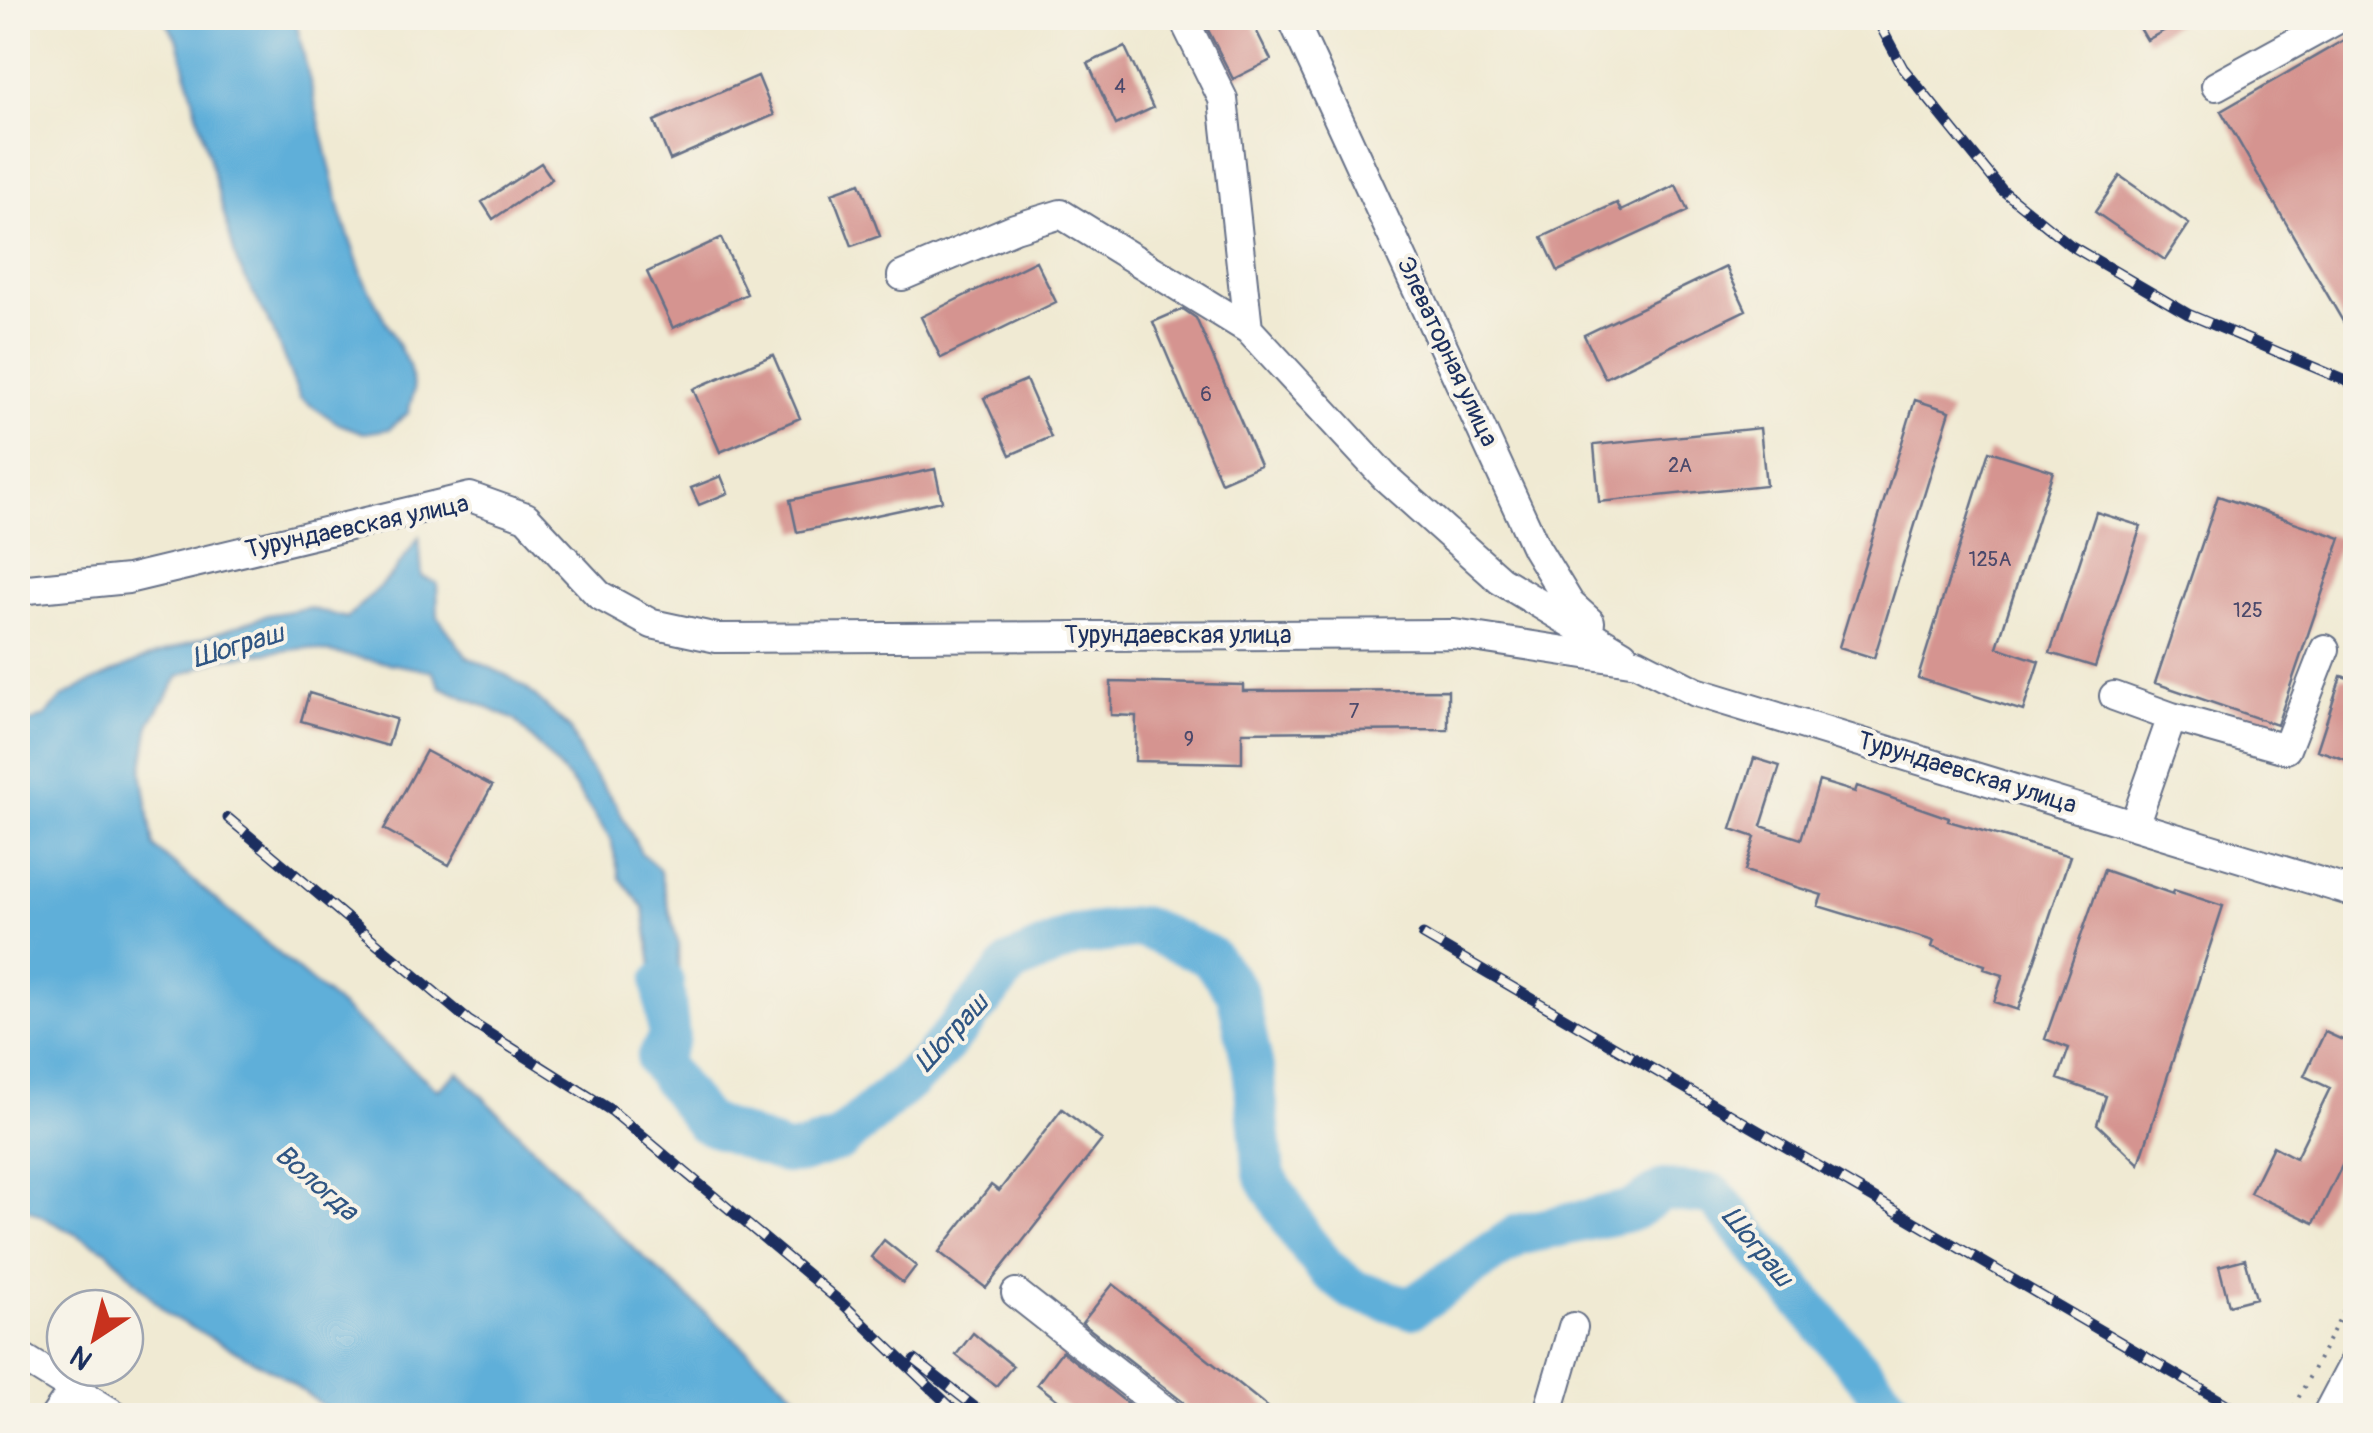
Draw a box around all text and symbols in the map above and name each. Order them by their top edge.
house number: 4 [1114,74,1126,99]
street label: Элеваторная улица [1389,252,1505,452]
house number: 6 [1200,382,1212,407]
house number: 2А [1668,453,1692,478]
street label: Турундаевская улица [243,488,471,566]
house number: 125А [1969,547,2011,572]
house number: 125 [2233,598,2263,623]
water label: Шограш [188,615,290,676]
street label: Турундаевская улица [1064,620,1292,651]
house number: 7 [1349,699,1360,724]
street label: Турундаевская улица [1854,725,2080,821]
house number: 9 [1184,727,1194,752]
water label: Шограш [908,985,998,1079]
water label: Вологда [267,1137,366,1230]
water label: Шограш [1714,1200,1802,1296]
north arrow [45,1288,145,1388]
text: N [64,1337,99,1377]

